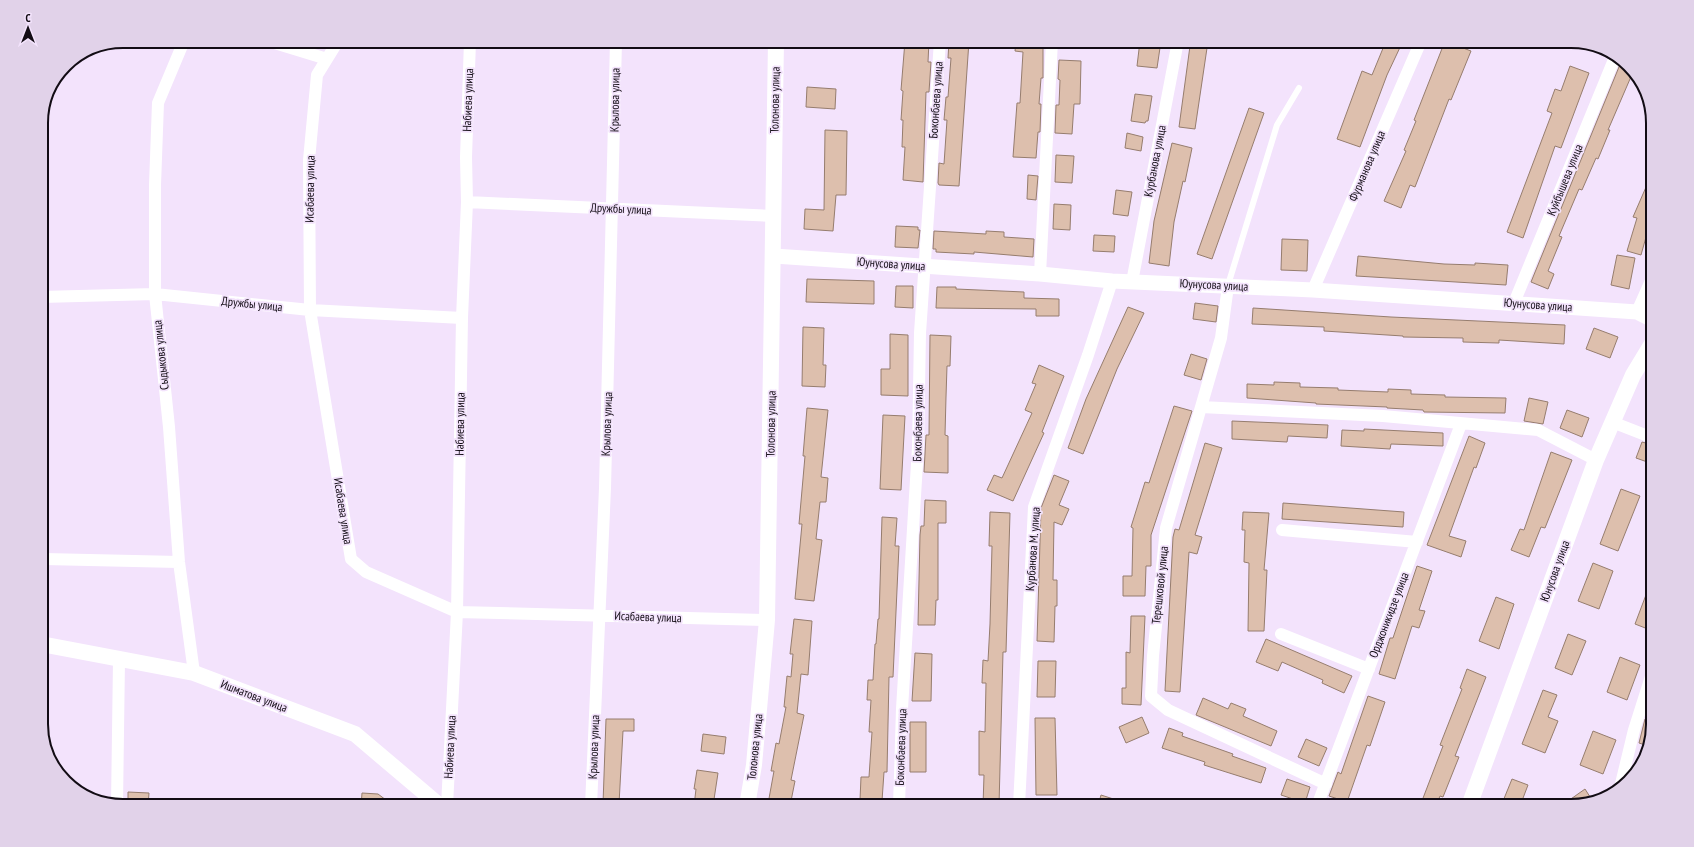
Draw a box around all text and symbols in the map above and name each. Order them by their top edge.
north arrow [8,8,48,48]
text: С [25,11,31,25]
street label: Боконбаева улица [925,61,946,139]
street label: Толонова улица [766,66,783,133]
street label: Крылова улица [606,67,623,132]
street label: Набиева улица [459,68,476,132]
street label: Курбанова улица [1140,124,1169,198]
street label: Фурманова улица [1345,128,1388,203]
street label: Куйбышева улица [1543,142,1586,218]
street label: Исабаева улица [301,155,318,223]
street label: Дружбы улица [590,199,652,218]
street label: Юунусова улица [856,254,926,273]
street label: Юунусова улица [1179,275,1249,294]
street label: Дружбы улица [221,293,284,314]
street label: Юунусова улица [1503,295,1573,314]
street label: Сыдыкова улица [149,319,172,391]
street label: Боконбаева улица [909,384,926,462]
street label: Толонова улица [762,390,779,457]
street label: Крылова улица [598,391,615,456]
street label: Набиева улица [451,392,468,456]
street label: Исабаева улица [331,477,356,546]
street label: Курбанова М. улица [1022,506,1043,591]
street label: Юнусова улица [1536,538,1573,604]
street label: Терешковой улица [1148,545,1171,625]
street label: Орджоникидзе улица [1365,570,1412,660]
street label: Исабаева улица [614,608,682,625]
street label: Ишматова улица [219,676,290,715]
street label: Боконбаева улица [892,708,909,786]
street label: Толонова улица [744,713,765,781]
street label: Крылова улица [585,714,602,779]
street label: Набиева улица [440,715,459,779]

